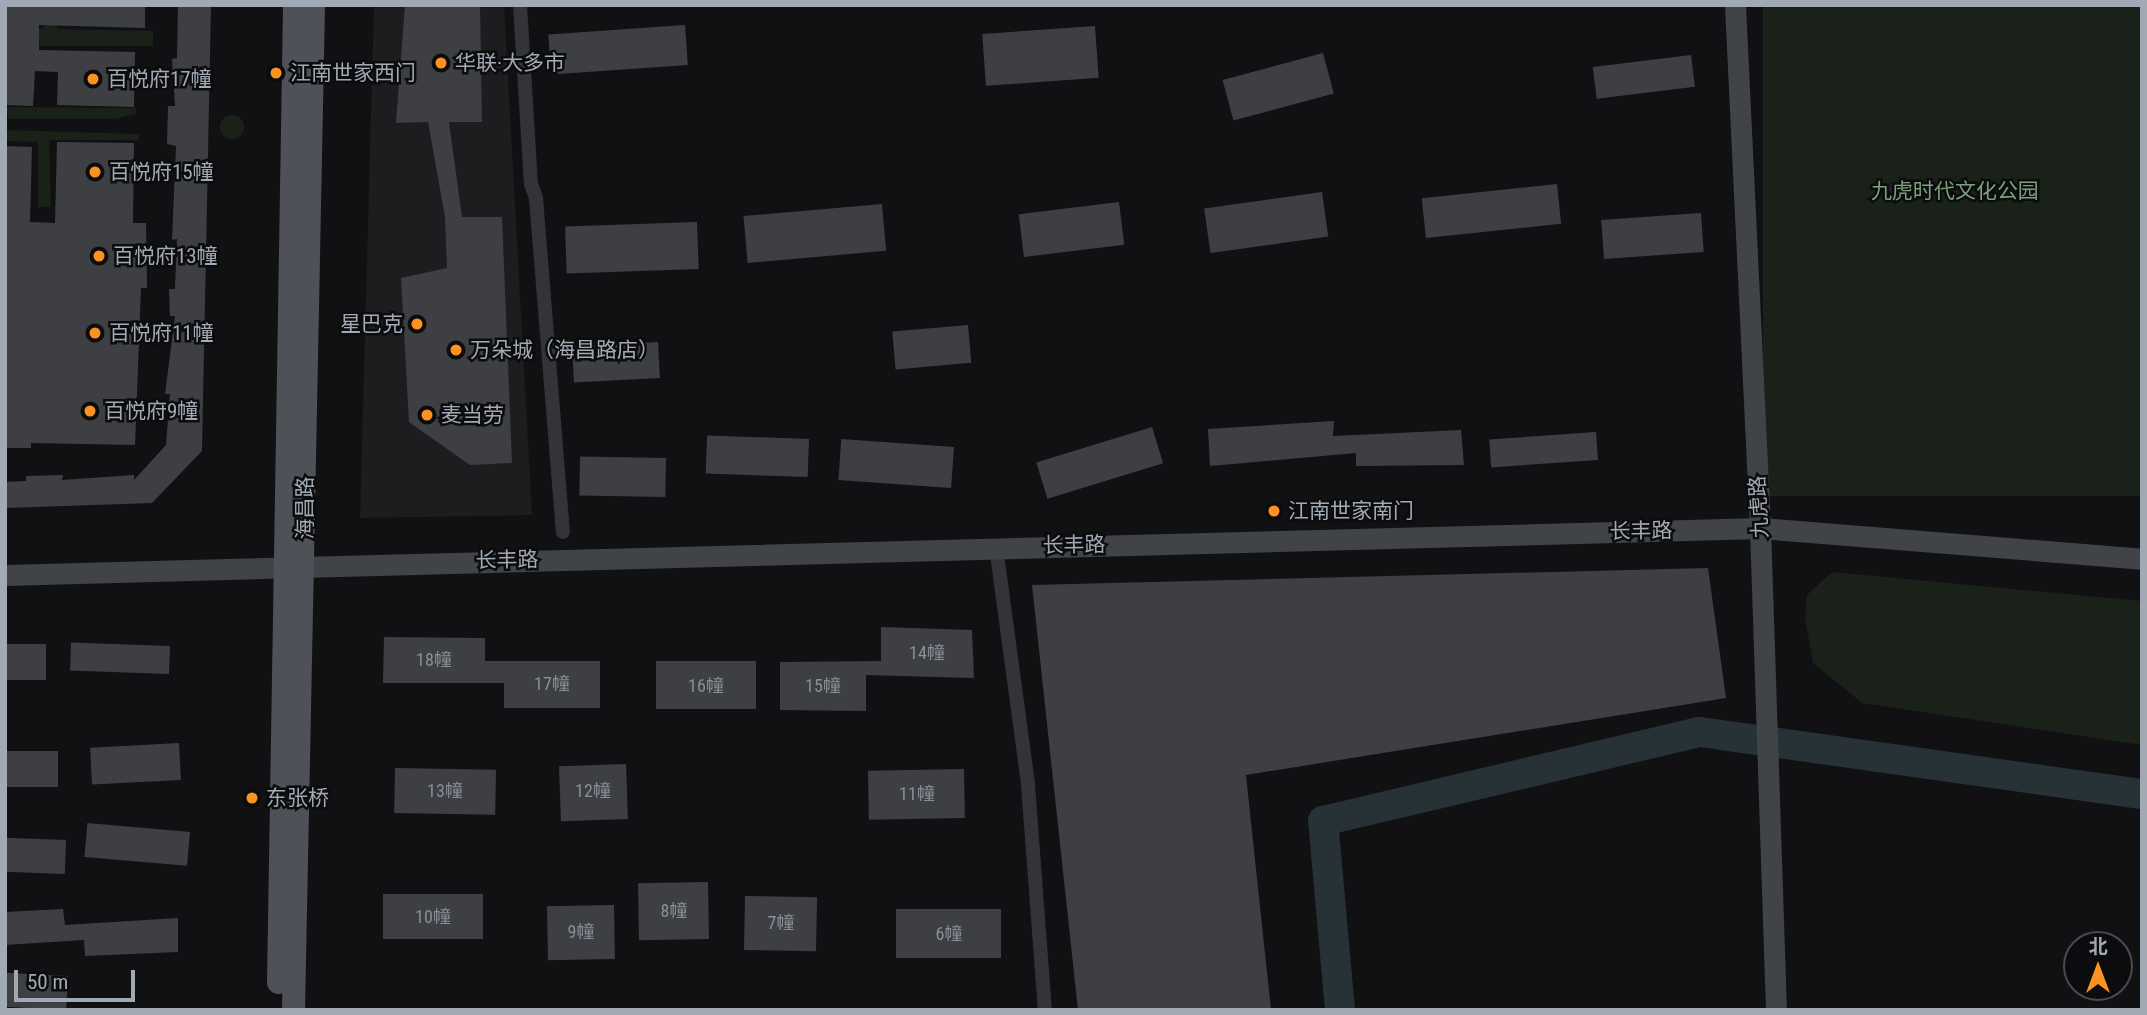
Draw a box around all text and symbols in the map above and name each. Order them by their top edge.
place label: 华联·大多市 [455,50,565,76]
marker: 华联·大多市 [433,55,449,71]
place label: 江南世家西门 [290,60,416,86]
marker: 江南世家西门 [268,65,284,81]
place label: 百悦府17幢 [107,66,212,92]
marker: 百悦府17幢 [85,71,101,87]
place label: 百悦府15幢 [109,159,214,185]
marker: 百悦府15幢 [87,164,103,180]
park label: 九虎时代文化公园 [1871,178,2039,204]
place label: 百悦府13幢 [113,243,218,269]
marker: 百悦府13幢 [91,248,107,264]
place label: 星巴克 [340,311,403,337]
marker: 星巴克 [409,316,425,332]
place label: 百悦府11幢 [109,320,214,346]
marker: 百悦府11幢 [87,325,103,341]
place label: 万朵城（海昌路店） [470,337,659,363]
marker: 万朵城（海昌路店） [448,342,464,358]
place label: 百悦府9幢 [104,398,198,424]
place label: 麦当劳 [441,402,504,428]
marker: 百悦府9幢 [82,403,98,419]
marker: 麦当劳 [419,407,435,423]
street label: 九虎路 [1745,475,1773,539]
street label: 海昌路 [292,477,318,539]
place label: 江南世家南门 [1288,498,1414,524]
marker: 江南世家南门 [1266,503,1282,519]
street label: 长丰路 [1609,518,1673,544]
street label: 长丰路 [1042,532,1106,558]
street label: 长丰路 [475,547,539,573]
house number: 14幢 [909,642,945,664]
house number: 18幢 [416,649,452,671]
house number: 17幢 [534,673,570,695]
house number: 16幢 [688,675,724,697]
house number: 15幢 [805,675,841,697]
house number: 13幢 [427,780,463,802]
house number: 12幢 [575,780,611,802]
house number: 11幢 [899,783,935,805]
place label: 东张桥 [266,785,329,811]
marker: 东张桥 [244,790,260,806]
house number: 8幢 [661,900,687,922]
house number: 10幢 [415,906,451,928]
house number: 7幢 [768,912,794,934]
house number: 9幢 [568,921,594,943]
house number: 6幢 [936,923,962,945]
north arrow [2063,931,2133,1001]
text: 北 [2088,935,2108,958]
scale bar [18,956,138,1000]
text: 50 m [27,970,68,994]

